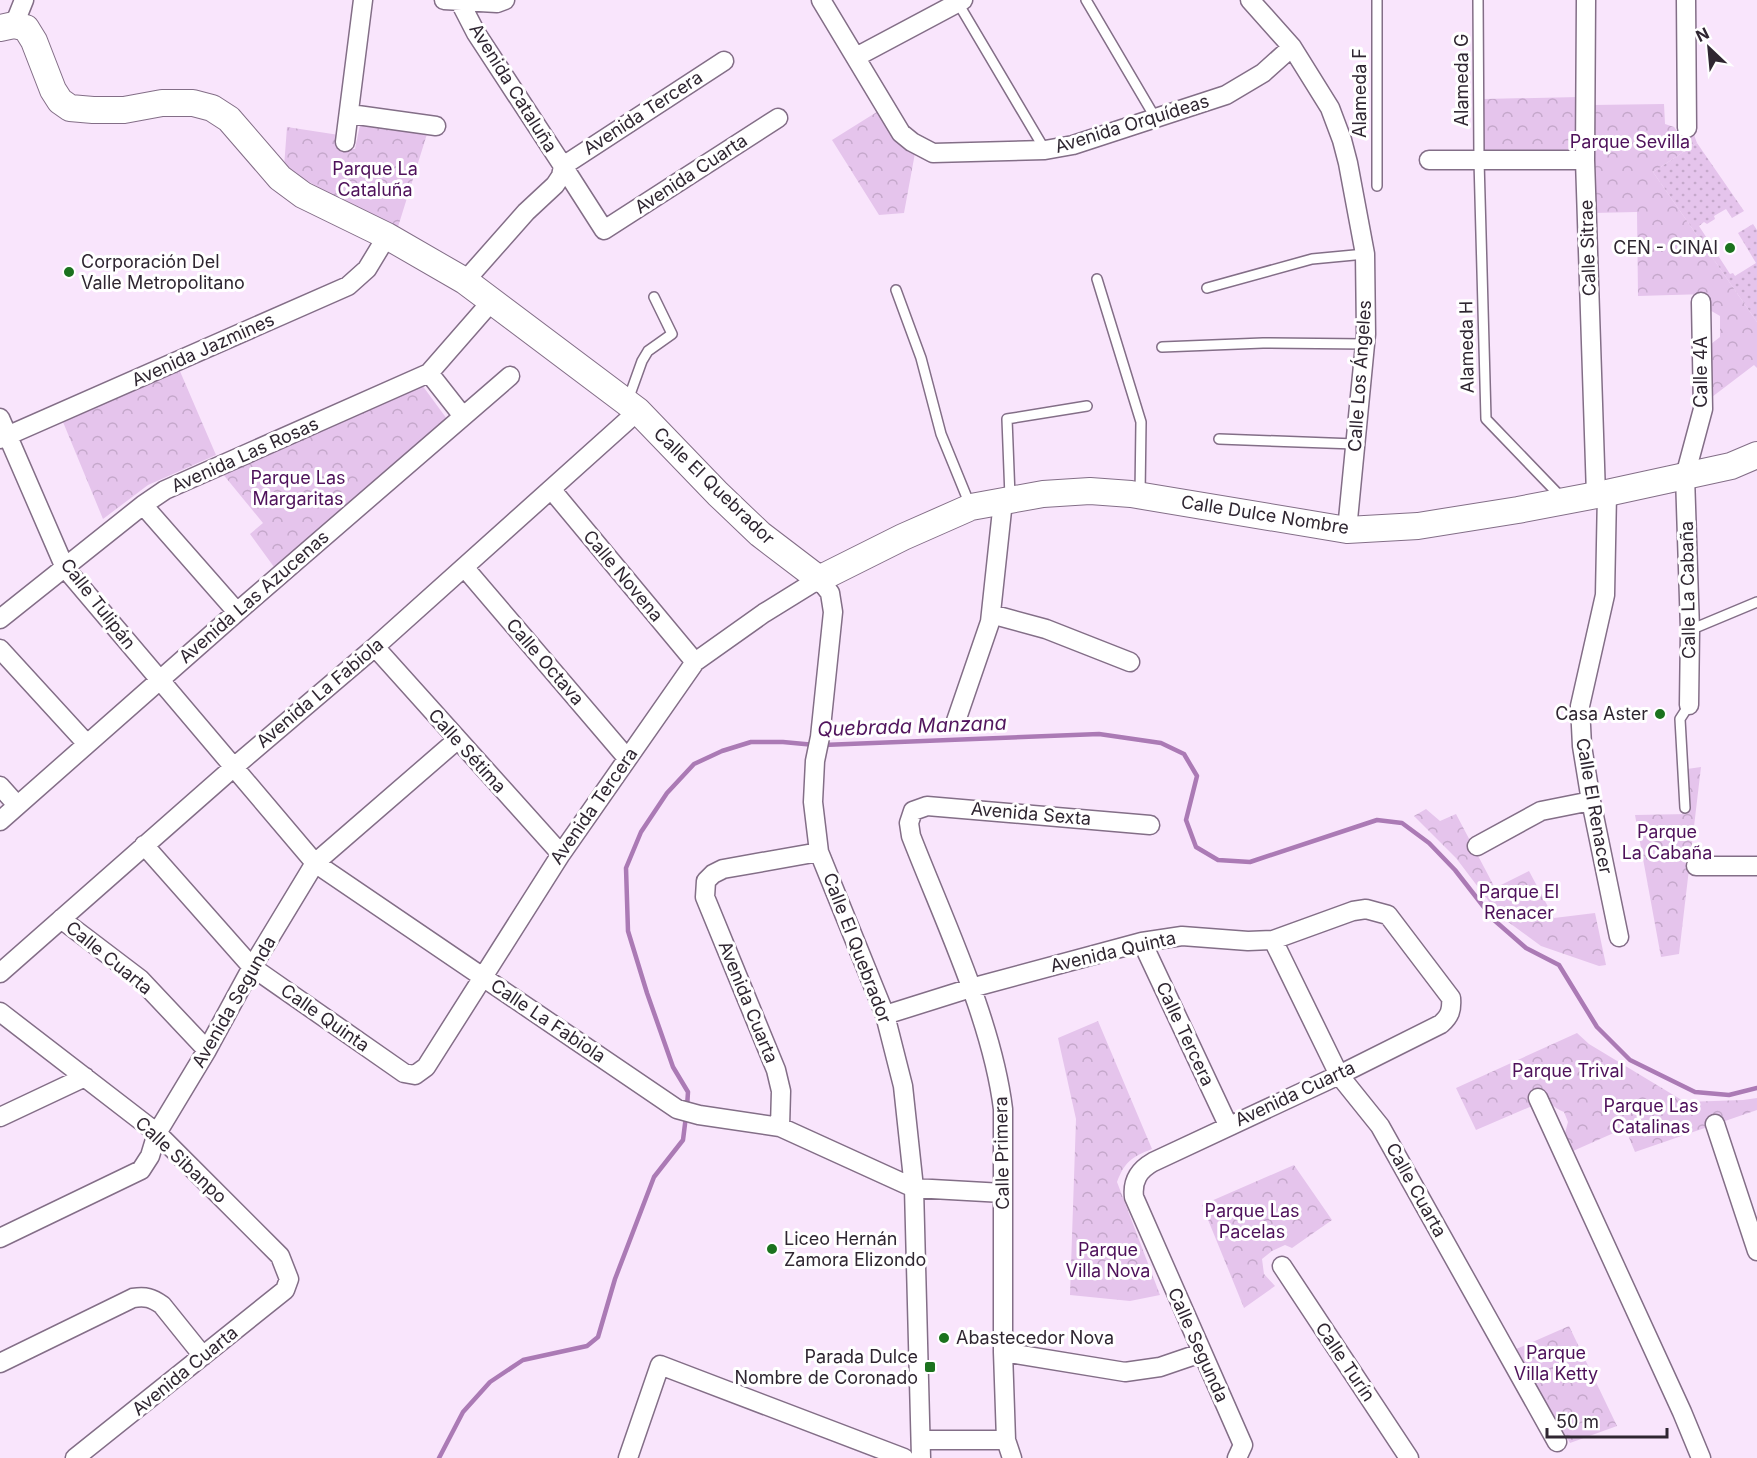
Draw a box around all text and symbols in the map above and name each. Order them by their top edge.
north arrow [1679,18,1739,78]
street label: Avenida Cataluña [465,20,561,156]
text: N [1693,23,1712,46]
street label: Alameda G [1451,34,1472,126]
street label: Alameda F [1349,48,1370,138]
street label: Avenida Tercera [579,66,706,159]
street label: Avenida Orquídeas [1052,90,1212,157]
street label: Avenida Cuarta [631,129,751,218]
park label: Parque Sevilla [1570,131,1690,152]
park label: Parque La Cataluña [332,158,418,200]
street label: Calle Sitrae [1575,199,1600,297]
place label: CEN - CINAI [1613,237,1718,258]
marker: CEN - CINAI [1723,241,1737,255]
place label: Corporación Del Valle Metropolitano [81,251,245,293]
marker: Corporación Del Valle Metropolitano [62,265,76,279]
street label: Calle Los Ángeles [1343,299,1375,453]
street label: Alameda H [1455,300,1478,394]
street label: Avenida Jazmines [128,309,277,390]
street label: Calle 4A [1690,336,1711,408]
street label: Avenida Las Rosas [168,413,322,496]
street label: Calle El Quebrador [650,423,779,549]
park label: Parque Las Margaritas [250,467,346,509]
street label: Calle Dulce Nombre [1180,491,1350,538]
street label: Calle La Cabaña [1676,521,1699,659]
street label: Avenida Las Azucenas [175,526,333,667]
street label: Calle Novena [579,526,668,626]
street label: Calle Tulipán [57,554,140,653]
street label: Calle Octava [502,614,589,709]
street label: Avenida La Fabiola [252,633,387,752]
place label: Casa Aster [1555,703,1648,724]
street label: Calle Sétima [424,704,511,797]
marker: Casa Aster [1653,707,1667,721]
water label: Quebrada Manzana [817,711,1007,741]
street label: Calle El Renacer [1572,736,1617,876]
street label: Avenida Tercera [546,743,642,868]
street label: Avenida Sexta [970,798,1092,829]
park label: Parque La Cabaña [1622,821,1712,863]
street label: Calle El Quebrador [819,870,896,1026]
park label: Parque El Renacer [1479,881,1559,923]
street label: Calle Cuarta [62,917,157,999]
street label: Avenida Quinta [1048,927,1178,976]
street label: Avenida Segunda [187,932,280,1071]
street label: Avenida Cuarta [714,938,782,1066]
street label: Calle La Fabiola [487,974,610,1067]
street label: Calle Tercera [1152,978,1219,1089]
street label: Calle Quinta [277,979,374,1056]
street label: Avenida Cuarta [1232,1057,1358,1130]
park label: Parque Trival [1512,1060,1624,1081]
park label: Parque Las Catalinas [1603,1095,1699,1137]
street label: Calle Primera [990,1096,1013,1210]
street label: Calle Sibanpo [131,1112,231,1207]
street label: Calle Cuarta [1382,1139,1451,1241]
park label: Parque Las Pacelas [1204,1200,1300,1242]
place label: Liceo Hernán Zamora Elizondo [784,1228,926,1270]
park label: Parque Villa Nova [1066,1239,1150,1281]
marker: Liceo Hernán Zamora Elizondo [765,1242,779,1256]
street label: Calle Segunda [1164,1284,1233,1405]
street label: Calle Turín [1311,1318,1379,1405]
street label: Avenida Cuarta [128,1322,242,1420]
place label: Abastecedor Nova [956,1327,1114,1348]
marker: Abastecedor Nova [937,1331,951,1345]
park label: Parque Villa Ketty [1514,1342,1598,1384]
place label: Parada Dulce Nombre de Coronado [734,1346,918,1388]
marker: Parada Dulce Nombre de Coronado [923,1360,937,1374]
scale bar [1547,1401,1667,1439]
text: 50 m [1556,1411,1599,1432]

